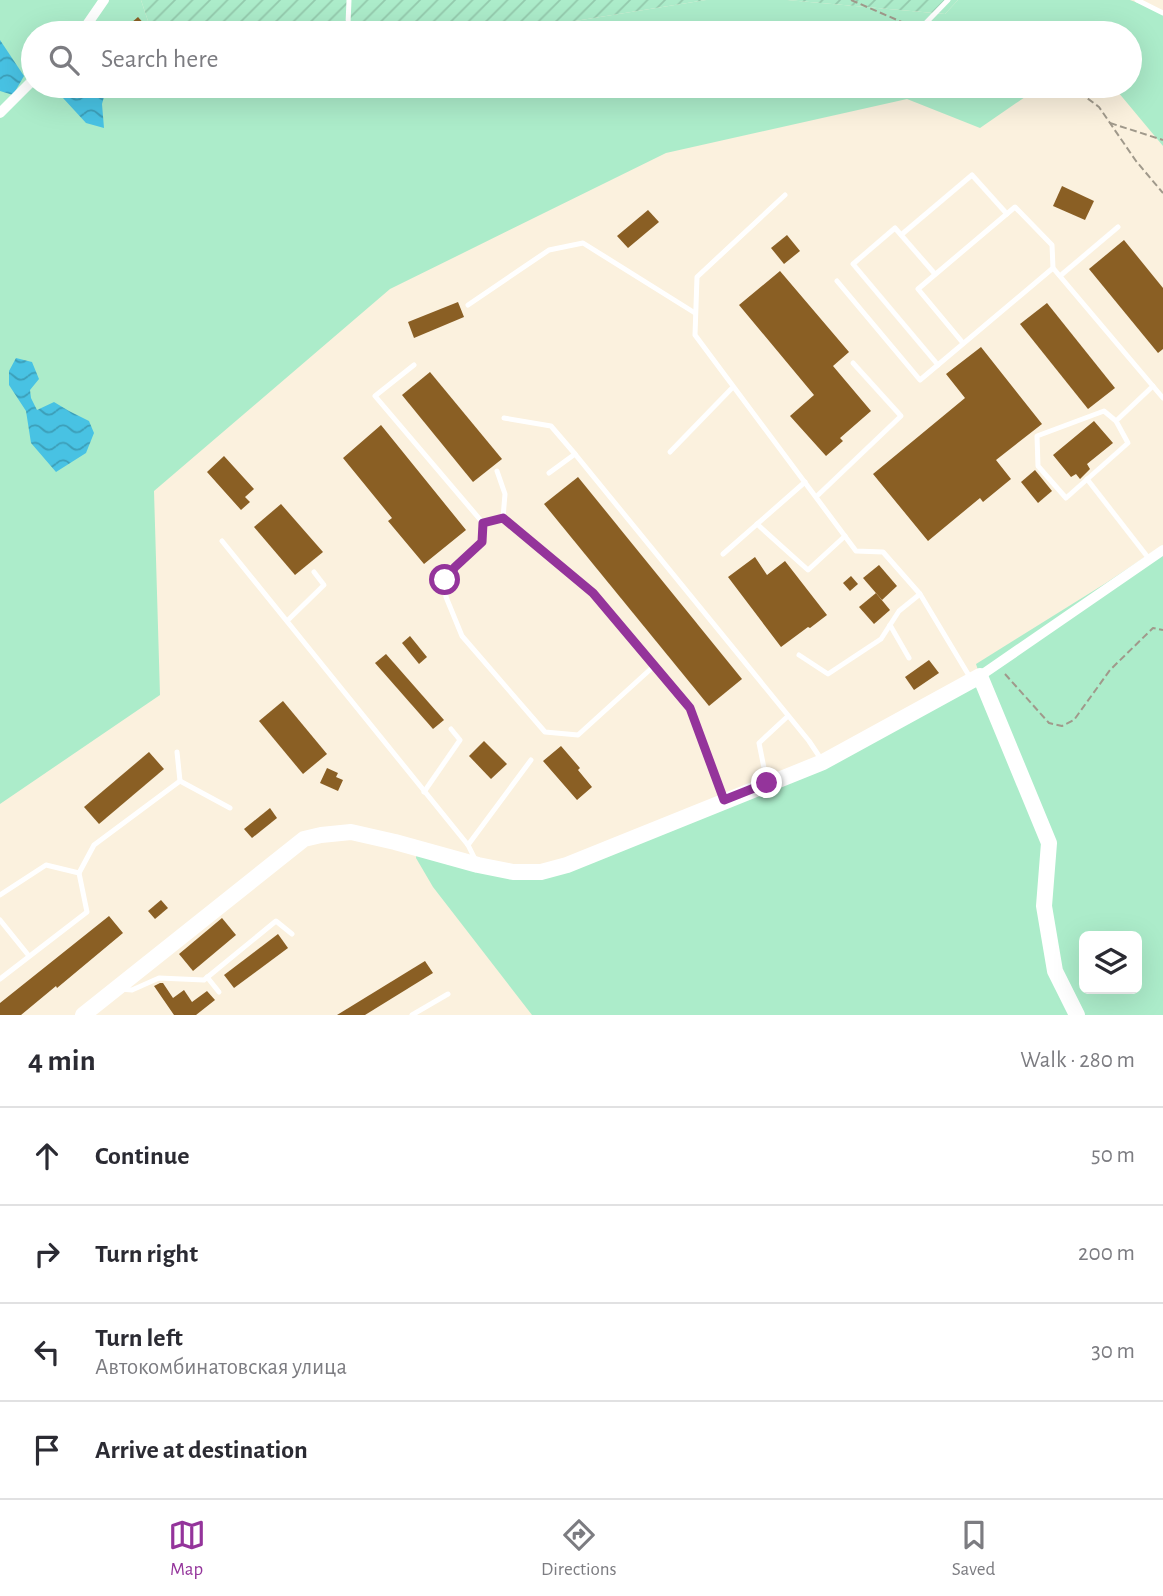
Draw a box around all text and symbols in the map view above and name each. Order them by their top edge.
search box [21,21,1142,98]
icon: search [45,41,83,79]
text: Search here [101,46,219,72]
route start [429,564,460,595]
route end [751,767,782,798]
map controls [1079,931,1142,994]
button: layers [1079,931,1142,994]
text: 4 min [28,1046,96,1076]
text: Walk · 280 m [1020,1049,1135,1072]
icon: ahead [28,1137,66,1175]
text: Continue [95,1143,190,1169]
text: 50 m [1091,1144,1135,1167]
icon: right [28,1235,66,1273]
text: Turn right [95,1241,198,1267]
text: 200 m [1078,1242,1135,1265]
text: Turn left [95,1325,183,1351]
icon: left [28,1333,66,1371]
text: 30 m [1091,1340,1135,1363]
text: Автокомбинатовская улица [95,1356,347,1379]
icon: arrive [28,1431,66,1469]
text: Arrive at destination [95,1437,308,1463]
tab: Map [168,1516,206,1581]
tab: Directions [541,1516,617,1581]
tab: Saved [952,1516,995,1581]

